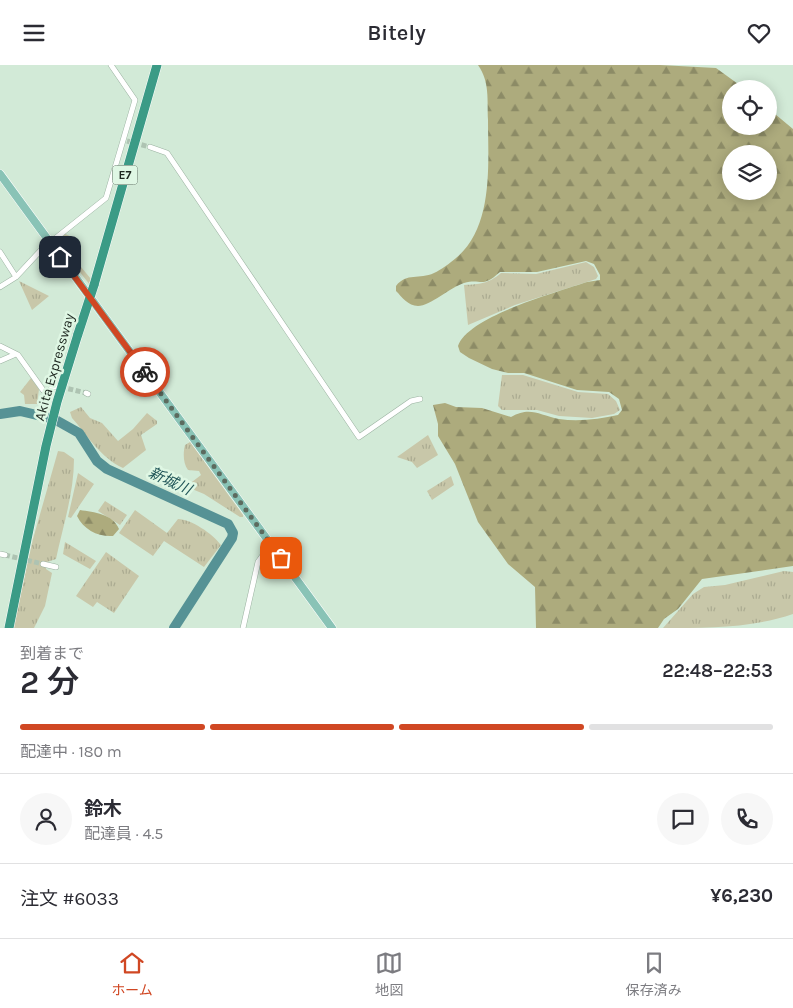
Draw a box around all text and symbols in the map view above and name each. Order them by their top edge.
icon: menu [20,19,48,47]
icon: heart [745,19,773,47]
text: Bitely [367,20,426,46]
map controls [722,80,777,200]
button: locate [722,80,777,135]
button: layers [722,145,777,200]
road number: E7 [112,165,138,185]
pin [39,236,81,278]
icon: home [46,243,74,271]
street label: Akita Expressway [31,311,78,423]
courier [120,347,170,397]
icon: bike [131,358,159,386]
water label: 新城川 [146,463,196,500]
pin [260,537,302,579]
icon: bag [267,544,295,572]
text: 到着まで [20,644,84,663]
text: 22:48–22:53 [662,660,773,682]
text: 2 分 [20,664,79,701]
text: 配達中 · 180 m [20,742,122,761]
button: person [20,793,72,845]
button: chat [657,793,709,845]
button: phone [721,793,773,845]
text: 鈴木 [84,798,122,820]
text: 配達員 · 4.5 [84,824,163,843]
text: ¥6,230 [710,885,773,907]
text: 注文 #6033 [20,888,119,910]
tab: ホーム [111,949,153,999]
tab: 地図 [375,949,403,999]
tab: 保存済み [626,949,682,999]

